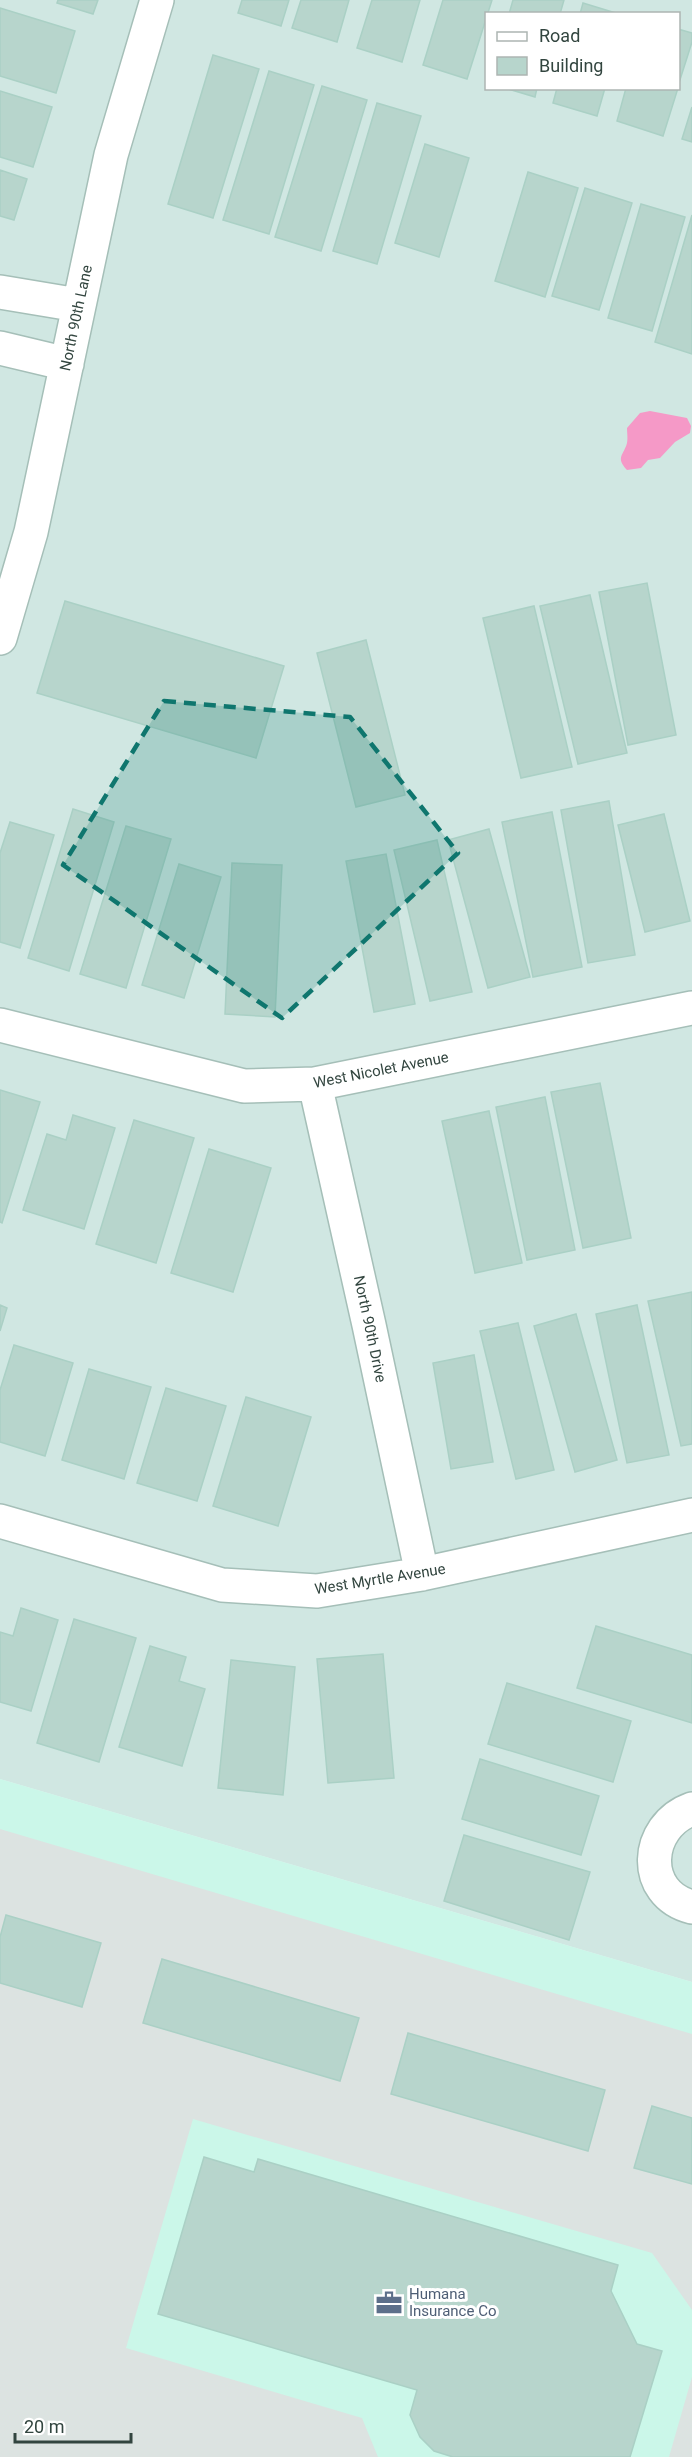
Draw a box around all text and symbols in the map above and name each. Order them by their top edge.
legend [485,12,680,90]
text: Road [539,25,580,46]
text: Building [539,55,603,76]
street label: North 90th Lane [56,263,96,373]
street label: West Nicolet Avenue [312,1048,450,1092]
street label: North 90th Drive [350,1274,390,1384]
street label: West Myrtle Avenue [313,1560,447,1598]
place label: Humana Insurance Co [409,2285,496,2320]
office icon: Humana Insurance Co [374,2288,404,2318]
scale bar [15,2406,130,2444]
text: 20 m [24,2416,64,2437]

